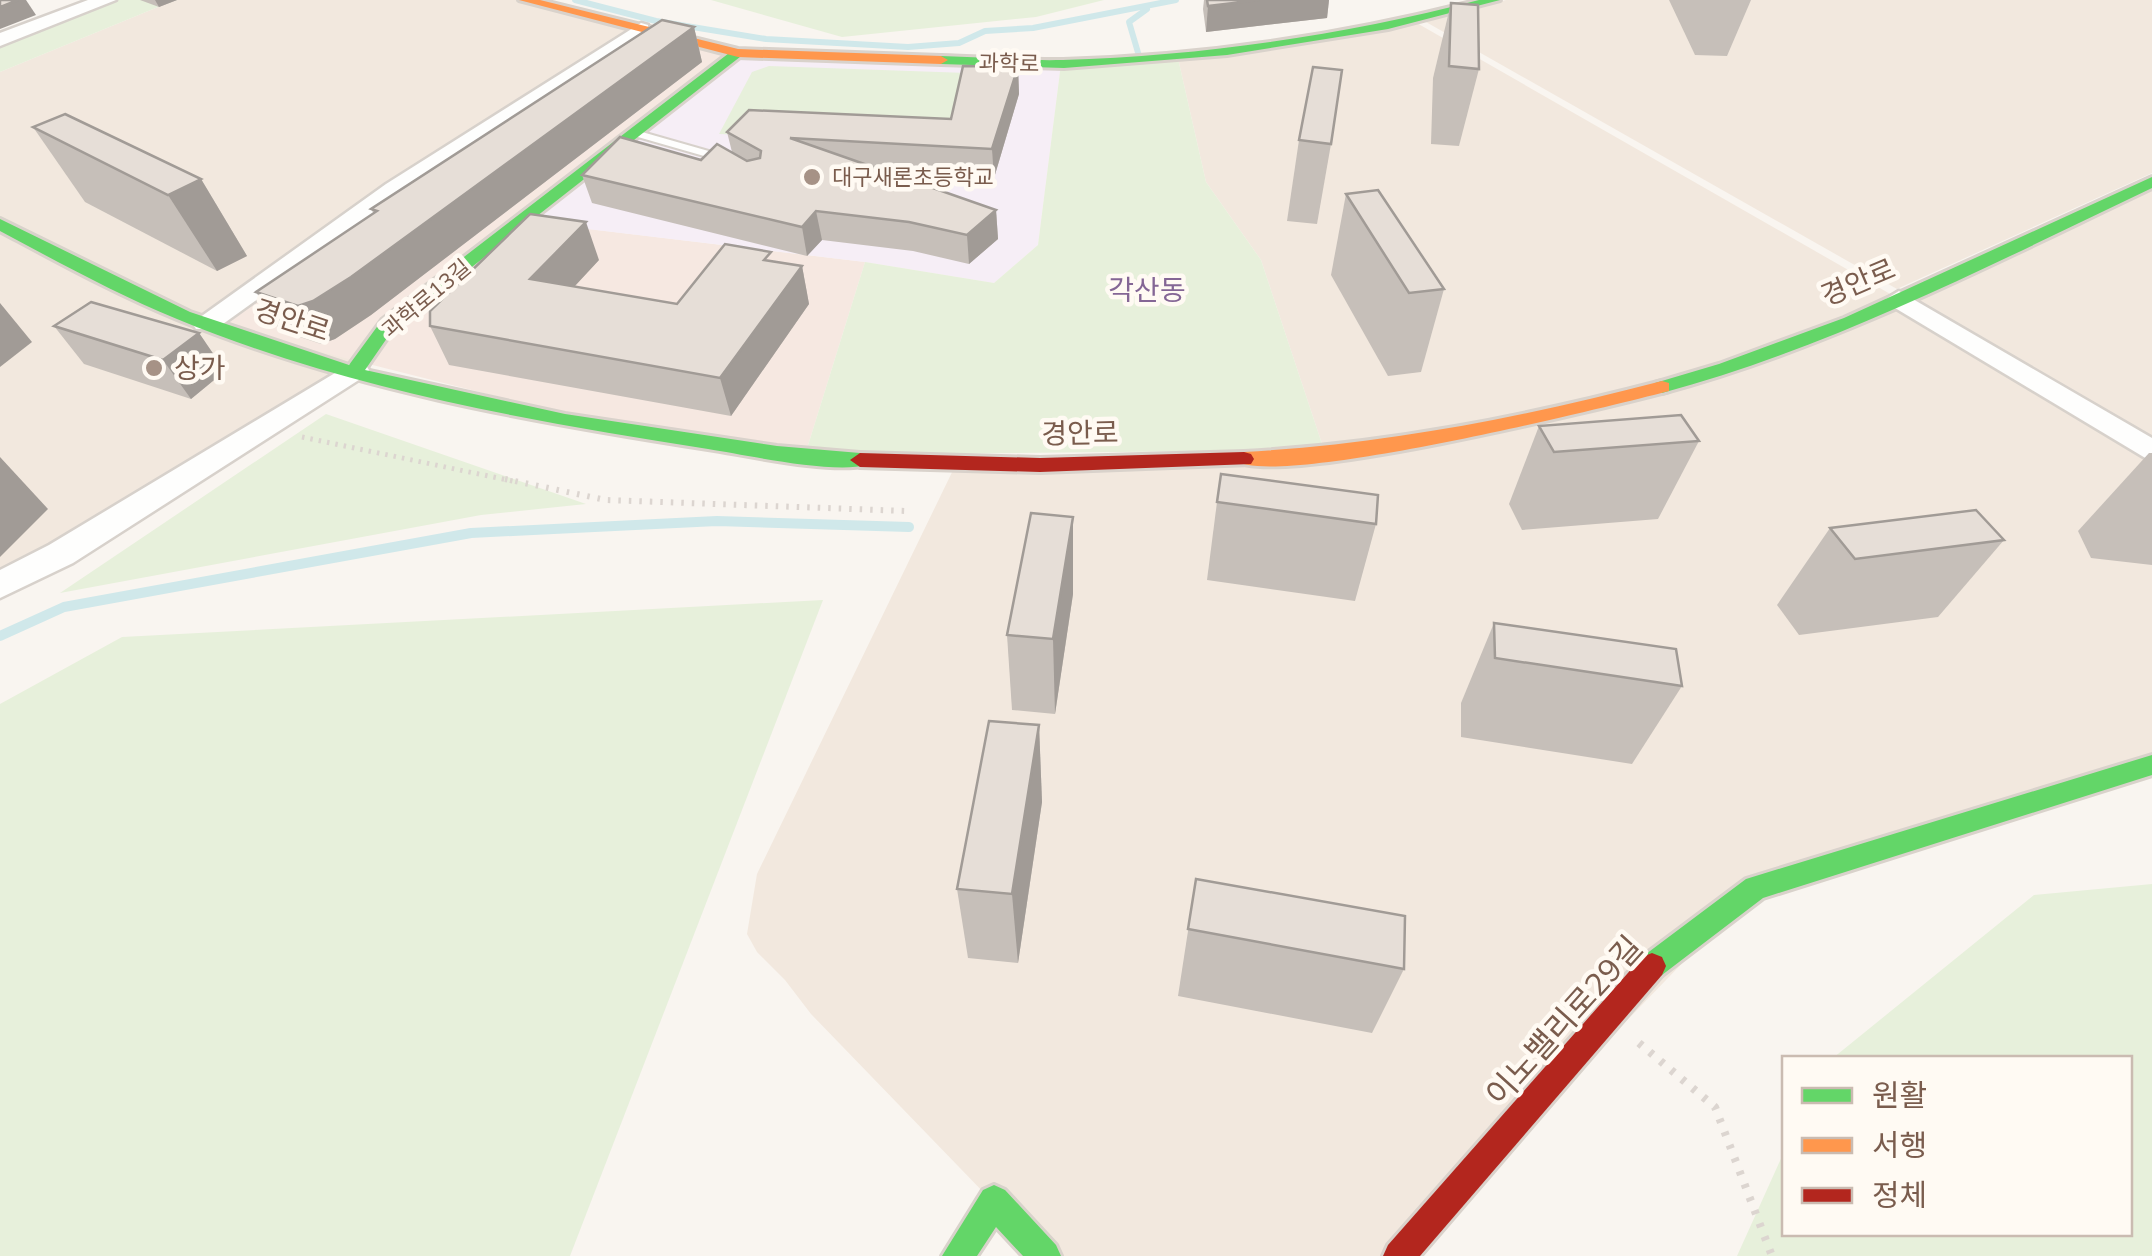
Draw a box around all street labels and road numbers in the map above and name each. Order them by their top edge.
street label: 과학로 [978,48,1040,80]
street label: 경안로 [1815,250,1901,316]
street label: 과학로13길 [376,253,477,345]
street label: 경안로 [249,291,334,351]
street label: 경안로 [1041,414,1119,454]
street label: 이노밸리로29길 [1476,927,1652,1116]

